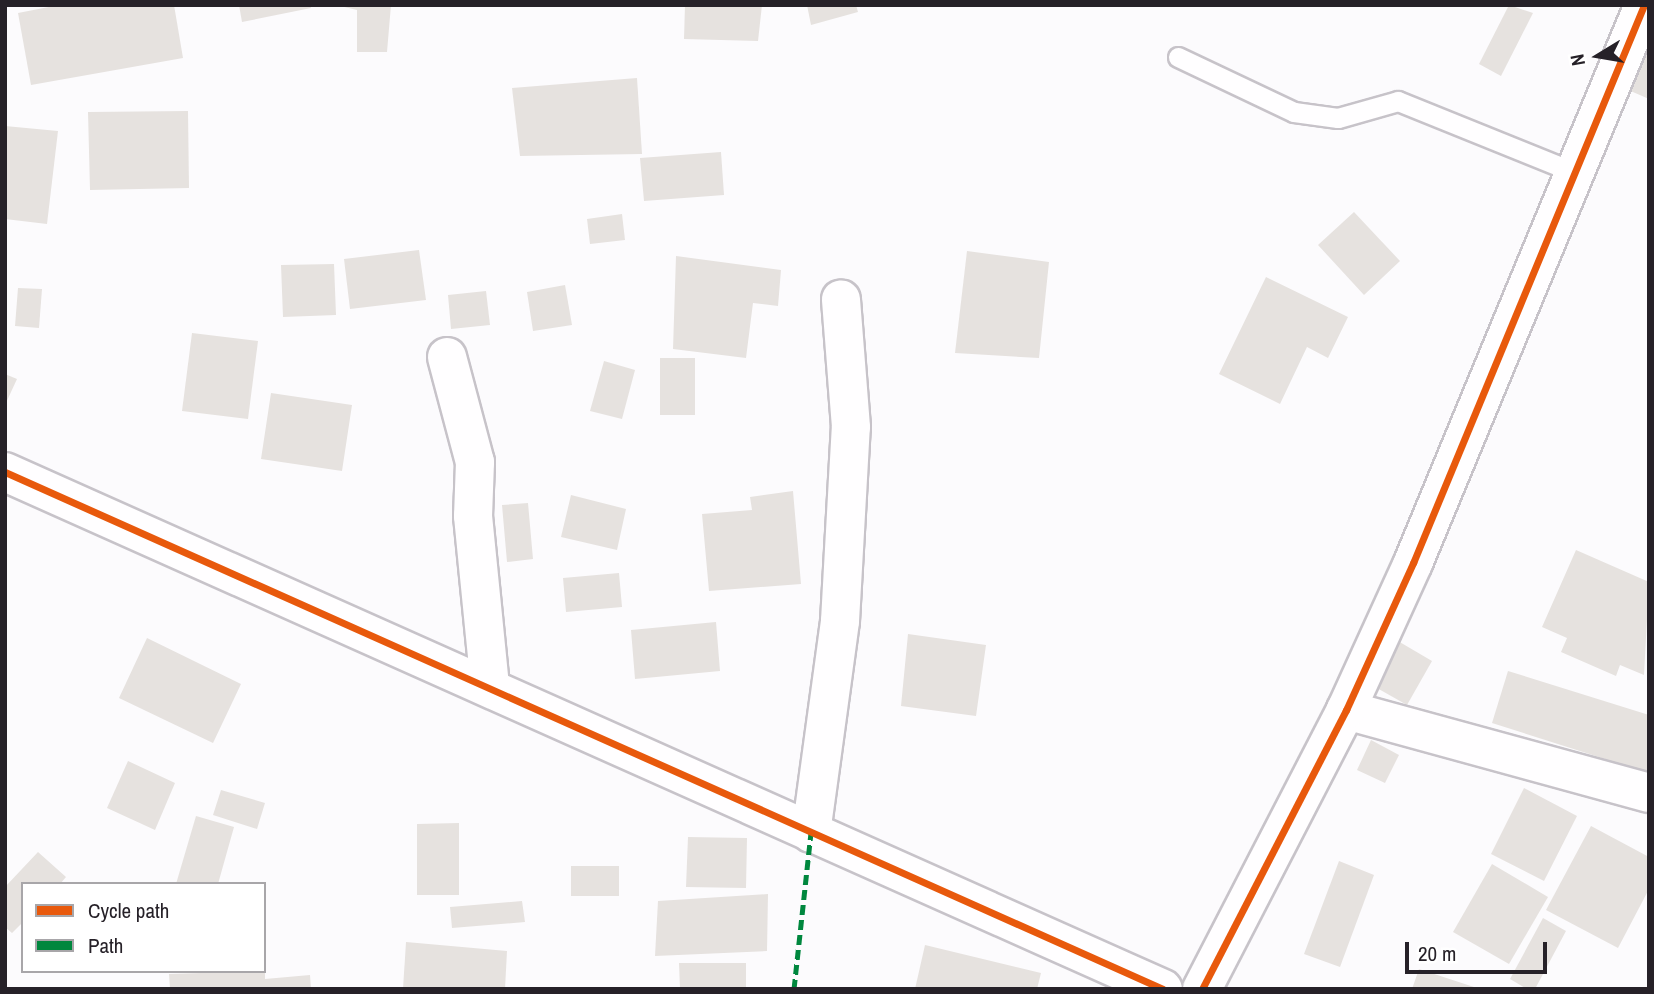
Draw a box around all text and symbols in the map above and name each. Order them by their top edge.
north arrow [1563,21,1633,91]
text: N [1564,52,1591,68]
legend [21,882,266,973]
text: Cycle path [88,896,169,925]
scale bar [1409,928,1551,972]
text: Path [88,931,123,960]
text: 20 m [1418,939,1456,968]

